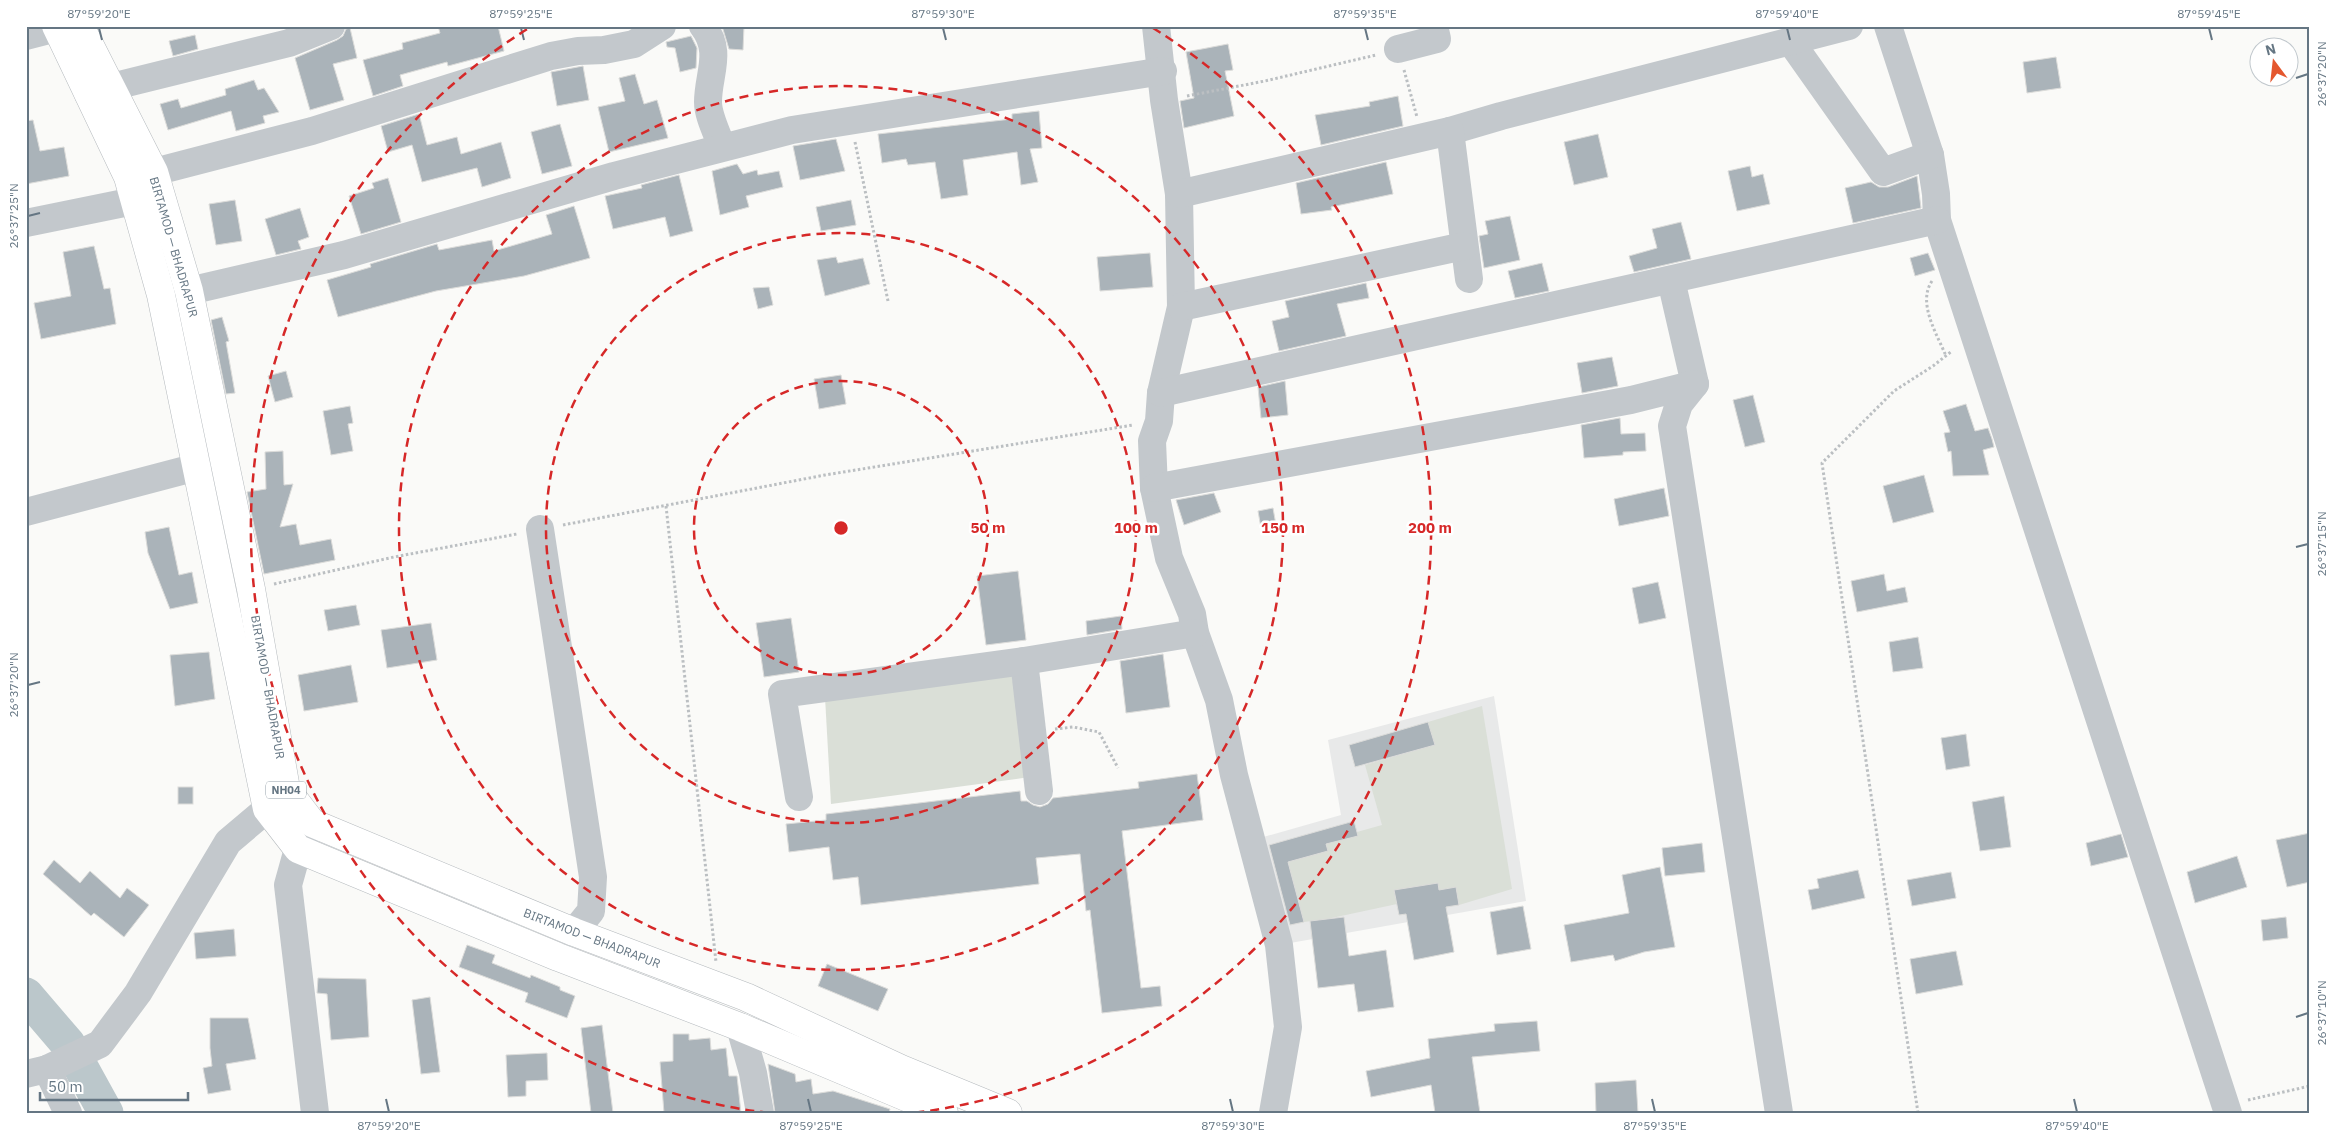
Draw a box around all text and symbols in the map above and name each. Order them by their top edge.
text: 87°59'20"E [67,6,131,21]
text: 87°59'25"E [489,6,553,21]
text: 87°59'30"E [911,6,975,21]
text: 87°59'35"E [1333,6,1397,21]
text: 87°59'40"E [1755,6,1819,21]
text: 87°59'45"E [2177,6,2241,21]
north arrow [2248,38,2298,88]
text: N [2263,39,2278,59]
text: 26°37'20"N [2314,41,2329,107]
street label: BIRTAMOD — BHADRAPUR [147,175,201,319]
text: 26°37'25"N [6,183,21,249]
text: 26°37'15"N [2314,511,2329,577]
text: 50 m [971,518,1005,537]
text: 100 m [1114,518,1158,537]
text: 150 m [1261,518,1305,537]
text: 200 m [1408,518,1452,537]
centre of rings [832,519,850,537]
street label: BIRTAMOD — BHADRAPUR [248,614,288,760]
text: 26°37'20"N [6,652,21,718]
road number: NH04 [266,782,306,798]
street label: BIRTAMOD — BHADRAPUR [521,905,663,971]
text: 26°37'10"N [2314,980,2329,1046]
scale bar [40,1069,188,1101]
text: 50 m [48,1077,83,1096]
text: 87°59'20"E [357,1118,421,1133]
text: 87°59'25"E [779,1118,843,1133]
text: 87°59'30"E [1201,1118,1265,1133]
text: 87°59'35"E [1623,1118,1687,1133]
text: 87°59'40"E [2045,1118,2109,1133]

